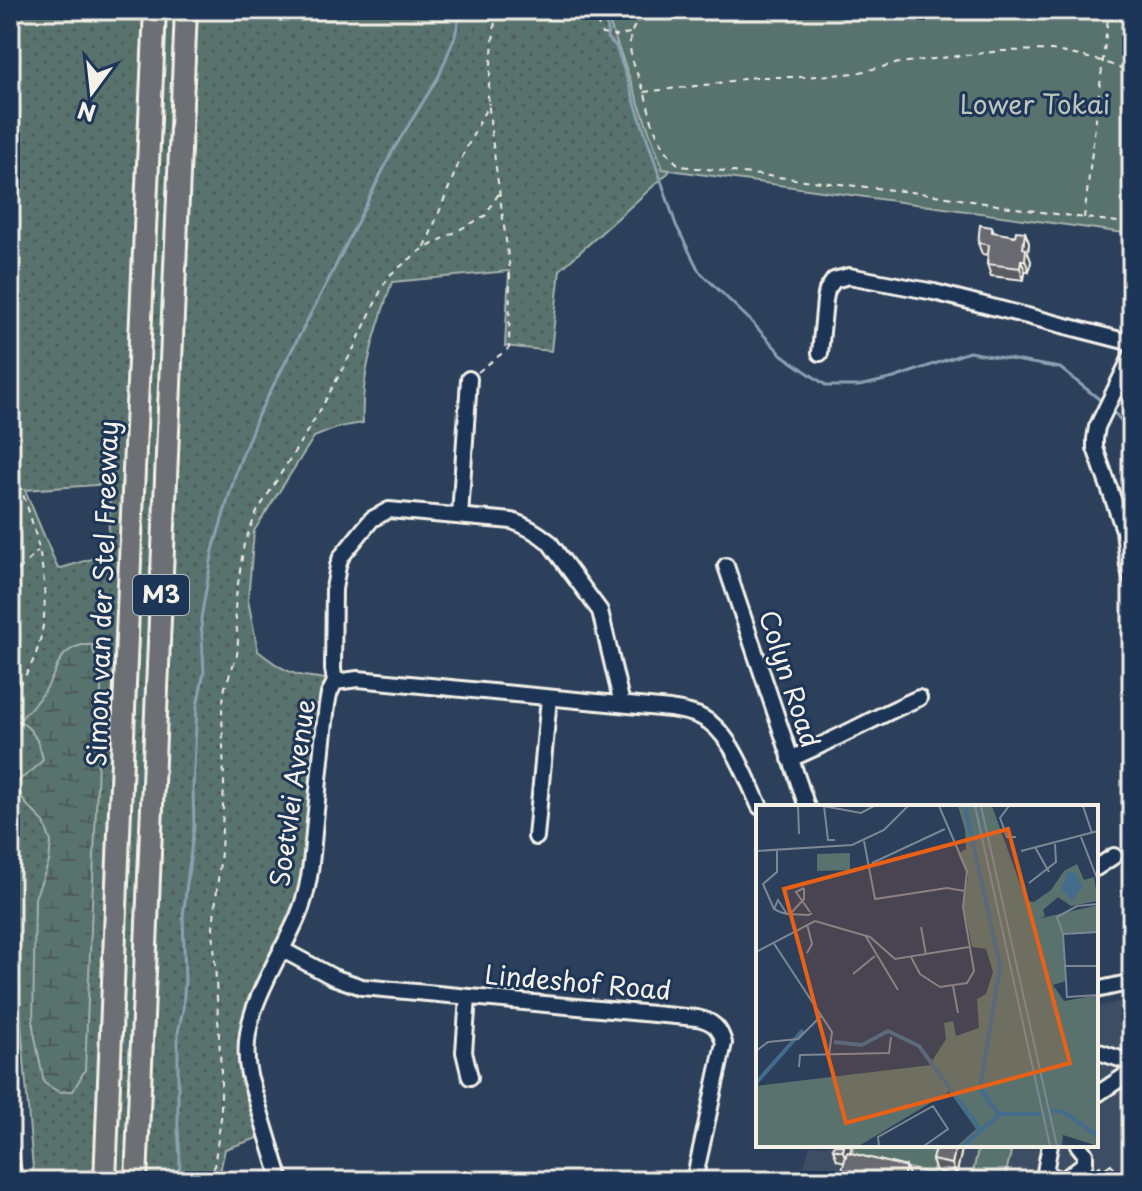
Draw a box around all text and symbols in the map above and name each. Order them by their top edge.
north arrow [52,52,132,132]
park label: Lower Tokai [960,84,1110,123]
text: N [74,95,99,131]
street label: Simon van der Stel Freeway [76,420,127,768]
road number: M3 [133,575,189,615]
street label: Colyn Road [750,605,831,752]
street label: Soetvlei Avenue [259,696,324,889]
inset map [756,805,1098,1147]
street label: Lindeshof Road [483,954,673,1009]

